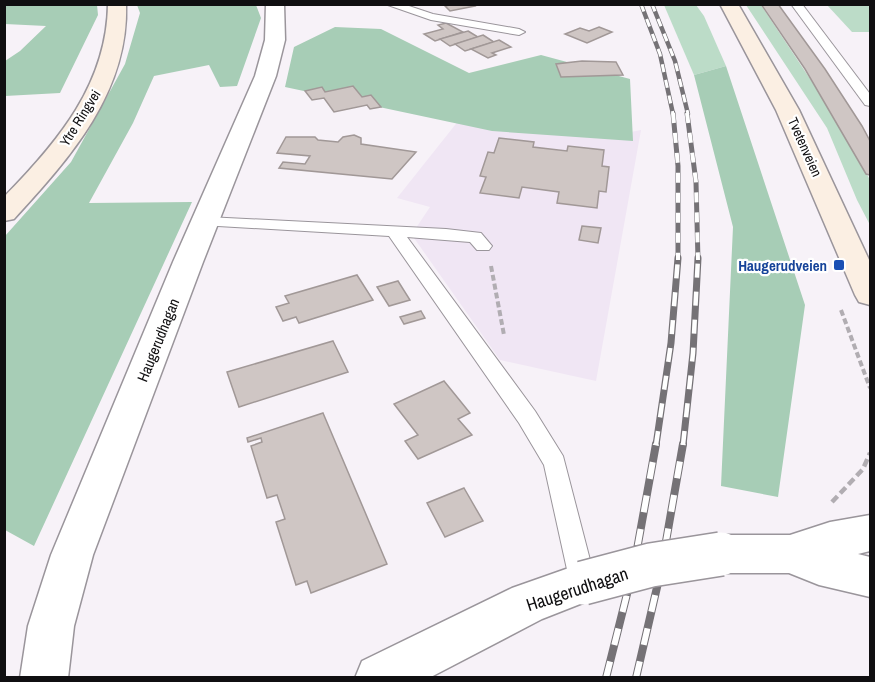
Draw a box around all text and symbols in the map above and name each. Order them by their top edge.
street label: Ytre Ringvei [56,86,104,150]
street label: Tvetenveien [784,114,826,180]
place label: Haugerudveien [738,255,827,276]
marker: Haugerudveien [832,258,846,272]
street label: Haugerudhagan [132,295,184,385]
street label: Haugerudhagan [523,561,631,617]

